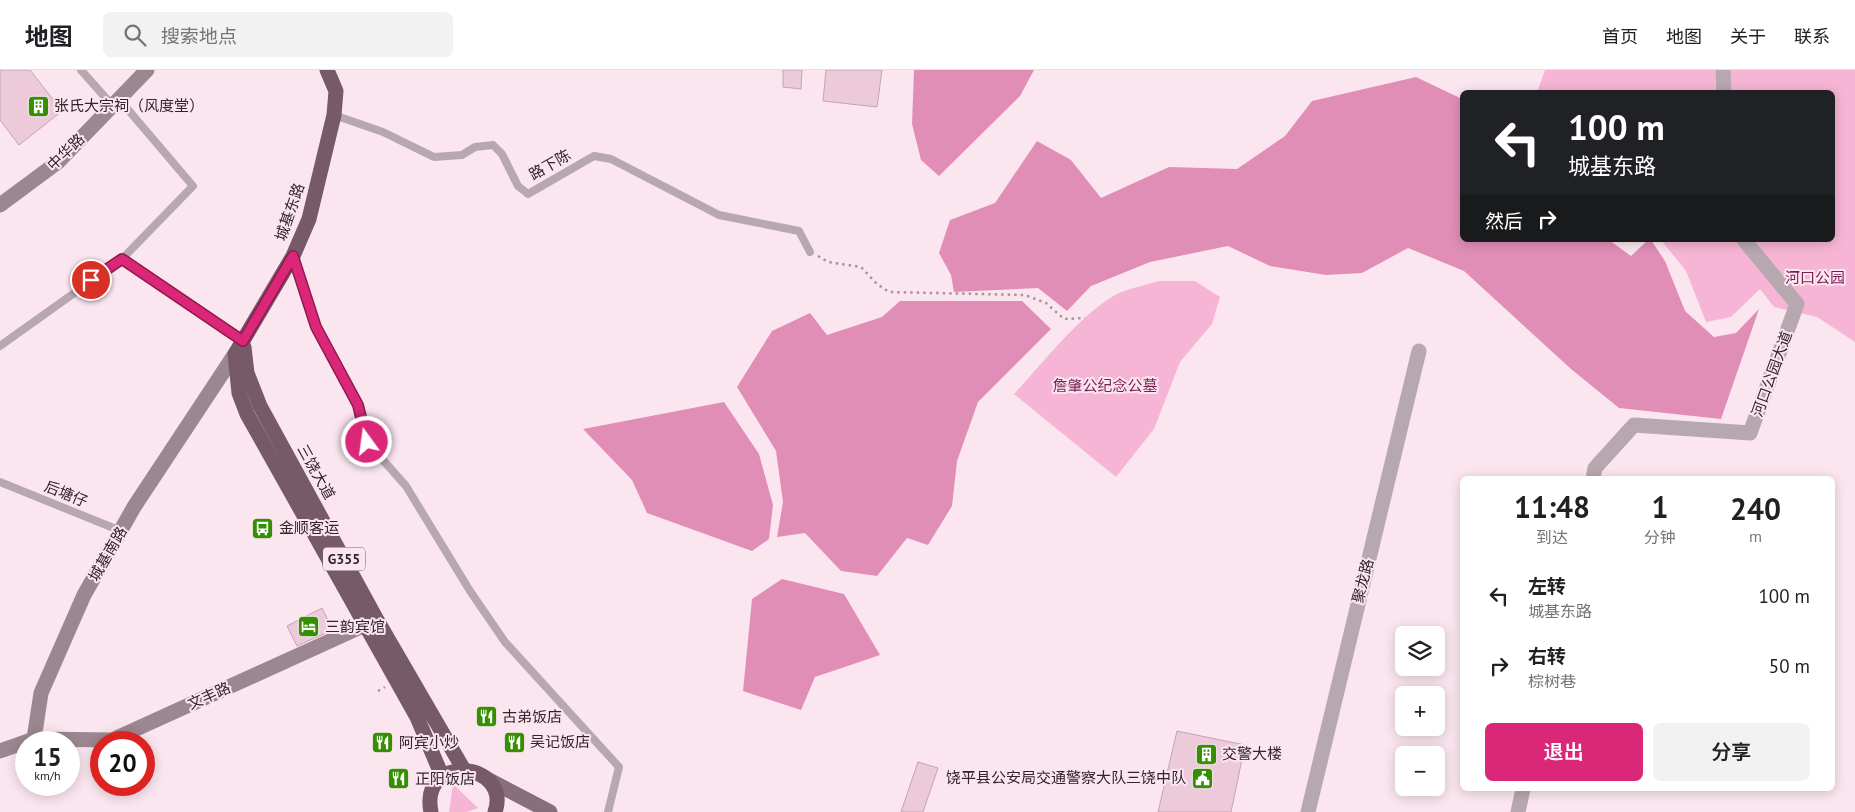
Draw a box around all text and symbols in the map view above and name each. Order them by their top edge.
search box [103,12,453,57]
text: 地图 [25,21,73,52]
icon: search [121,21,149,49]
text: 搜索地点 [161,24,237,48]
text: 首页 [1602,25,1638,48]
text: 地图 [1666,25,1702,48]
text: 关于 [1730,25,1766,48]
text: 联系 [1794,25,1830,48]
building icon: 张氏大宗祠（风度堂） [26,94,50,118]
place label: 张氏大宗祠（风度堂） [54,96,204,115]
text: 100 m [1568,104,1665,150]
icon: left [1485,110,1550,175]
street label: 中华路 [43,129,88,174]
street label: 路下陈 [526,145,574,184]
text: 城基东路 [1568,152,1656,180]
street label: 城基东路 [271,180,308,243]
icon: right [1533,205,1561,233]
text: 然后 [1485,209,1523,233]
pin [70,259,112,301]
icon: arrive [77,266,105,294]
park label: 河口公园 [1785,268,1845,287]
street label: 河口公园大道 [1747,328,1796,419]
park label: 詹肇公纪念公墓 [1052,376,1158,395]
position arrow [340,415,392,467]
street label: 三饶大道 [294,441,339,503]
street label: 后塘仔 [42,476,91,511]
text: 11:48 [1514,487,1590,526]
text: 1 [1652,487,1669,526]
text: 240 [1730,489,1781,528]
bus stop icon: 金顺客运 [251,516,275,540]
place label: 金顺客运 [279,518,339,537]
street label: 城基南路 [84,523,131,584]
text: m [1749,526,1762,546]
text: 到达 [1536,527,1568,547]
text: 分钟 [1644,527,1676,547]
road number: G355 [323,548,365,570]
street label: 聚龙路 [1348,557,1377,605]
text: 左转 [1528,574,1566,598]
icon: left [1485,582,1513,610]
text: 100 m [1758,584,1810,608]
text: 城基东路 [1528,601,1592,621]
hotel icon: 三韵宾馆 [297,615,321,639]
place label: 三韵宾馆 [325,617,385,636]
map controls [1395,626,1445,796]
button: layers [1395,626,1445,676]
text: 右转 [1528,644,1566,668]
icon: right [1485,652,1513,680]
text: 50 m [1769,654,1810,678]
text: 棕树巷 [1528,671,1576,691]
street label: 文丰路 [184,678,233,713]
button: + [1395,686,1445,736]
restaurant icon: 古弟饭店 [474,705,498,729]
place label: 古弟饭店 [502,707,562,726]
button: 退出 [1485,723,1643,781]
button: 分享 [1653,723,1810,781]
restaurant icon: 吴记饭店 [502,730,526,754]
speed limit sign: 20 [90,731,155,796]
restaurant icon: 阿宾小炒 [371,731,395,755]
place label: 吴记饭店 [530,732,590,751]
place label: 阿宾小炒 [399,733,459,752]
text: 15 [33,741,62,773]
building icon: 交警大楼 [1194,742,1218,766]
place label: 交警大楼 [1222,744,1282,763]
button: − [1395,746,1445,796]
public building icon: 饶平县公安局交通警察大队三饶中队 [1190,766,1214,790]
restaurant icon: 正阳饭店 [387,767,411,791]
text: km/h [34,768,61,783]
place label: 饶平县公安局交通警察大队三饶中队 [946,768,1186,787]
place label: 正阳饭店 [415,769,475,788]

